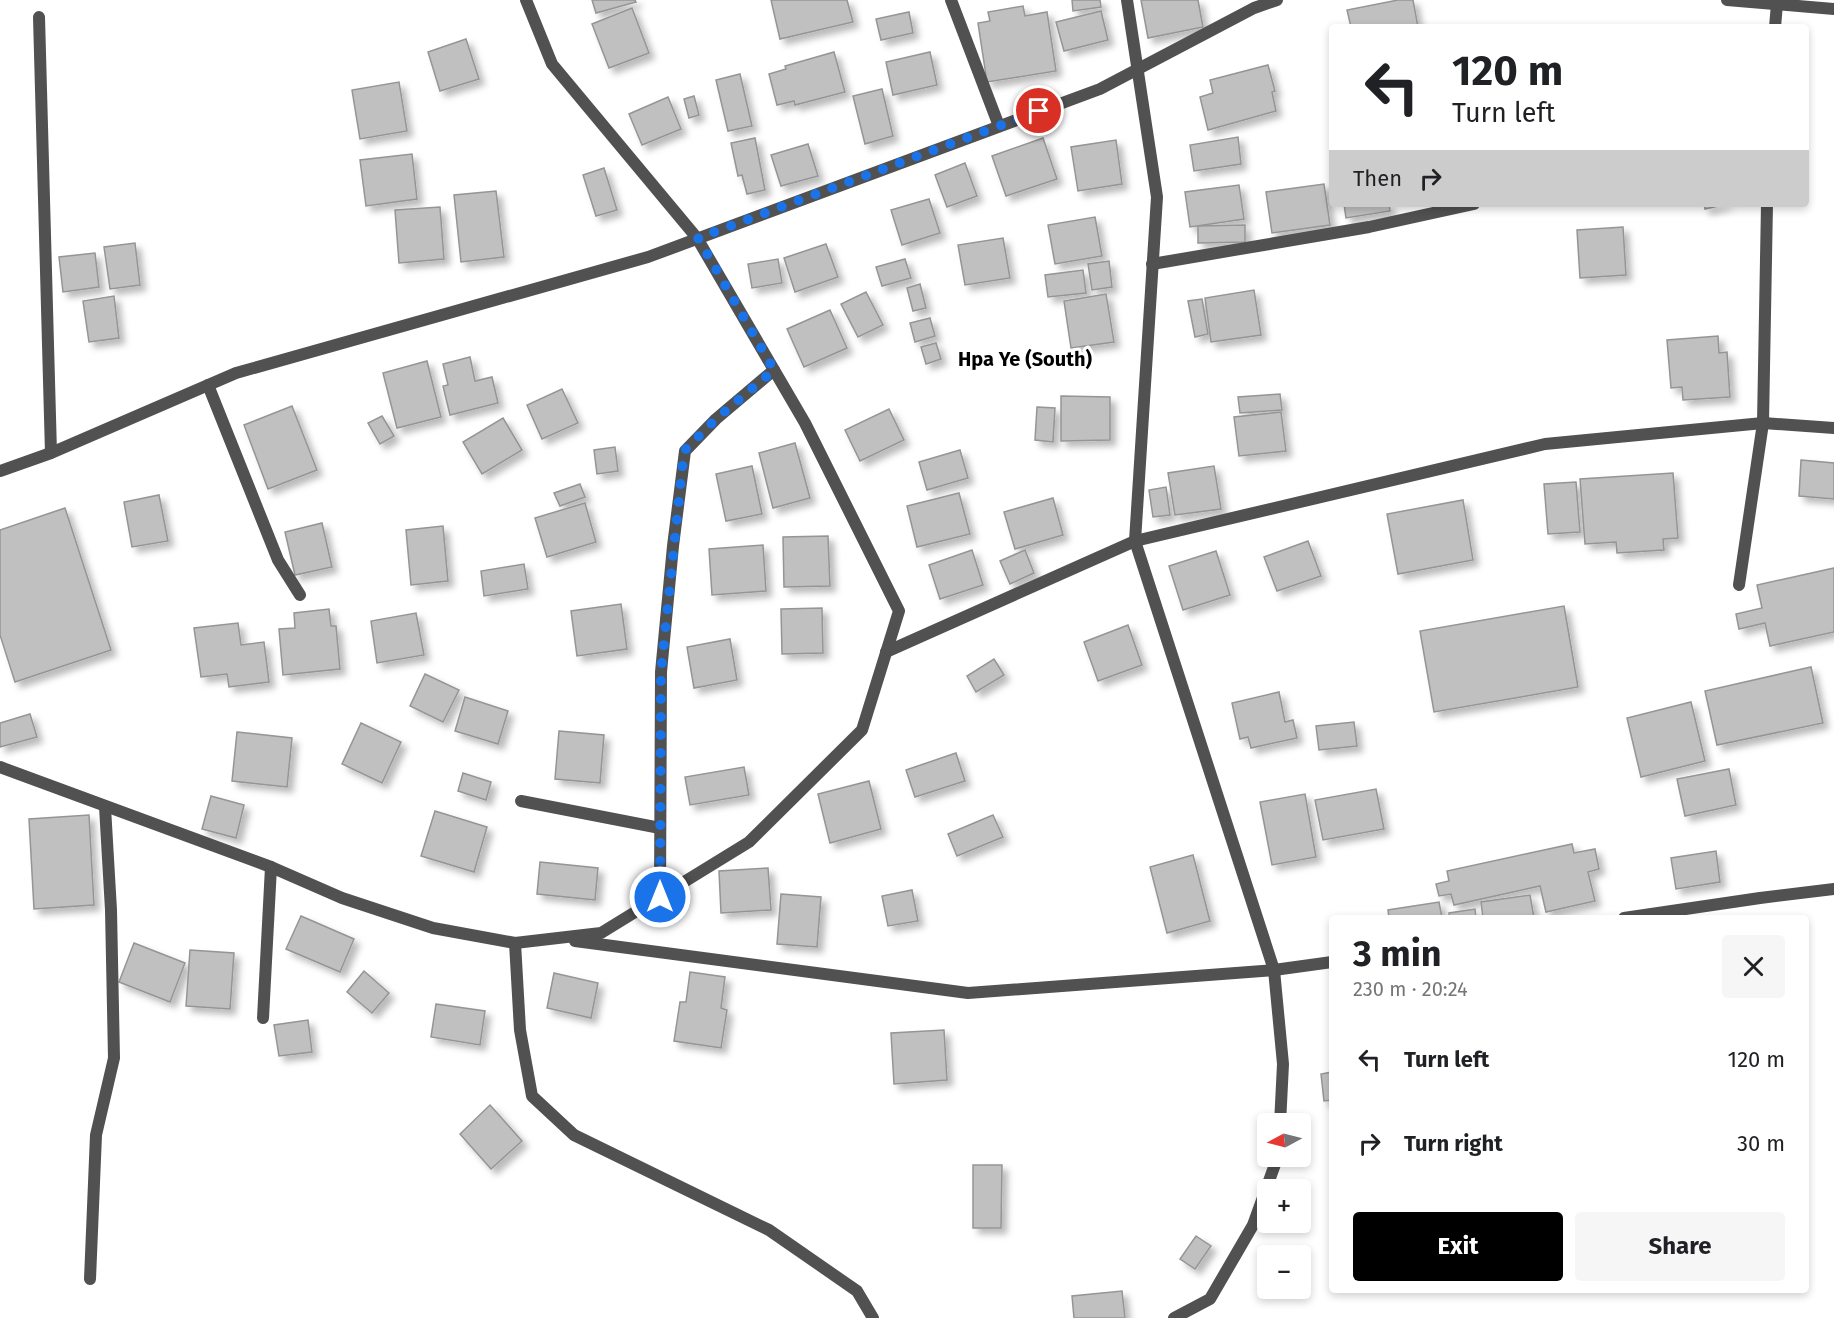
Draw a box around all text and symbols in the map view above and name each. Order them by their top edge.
text: 120 m [1452,46,1563,96]
icon: left [1353,48,1431,126]
pin [1013,85,1064,136]
icon: arrive [1022,94,1055,127]
text: Turn left [1452,97,1555,129]
icon: right [1414,162,1447,195]
text: Then [1353,165,1402,192]
district label: Hpa Ye (South) [958,347,1092,371]
position arrow [628,865,692,929]
text: 3 min [1353,932,1442,976]
button: close [1722,935,1785,998]
text: 230 m · 20:24 [1353,977,1468,1001]
icon: left [1353,1043,1386,1076]
text: Turn left [1404,1046,1489,1073]
text: 120 m [1728,1046,1785,1073]
north arrow [1257,1113,1311,1167]
map controls [1257,1113,1311,1299]
icon: right [1353,1127,1386,1160]
text: Turn right [1404,1130,1503,1157]
text: 30 m [1737,1130,1785,1157]
button: + [1257,1179,1311,1233]
button: Exit [1353,1212,1563,1281]
button: Share [1575,1212,1785,1281]
button: − [1257,1245,1311,1299]

